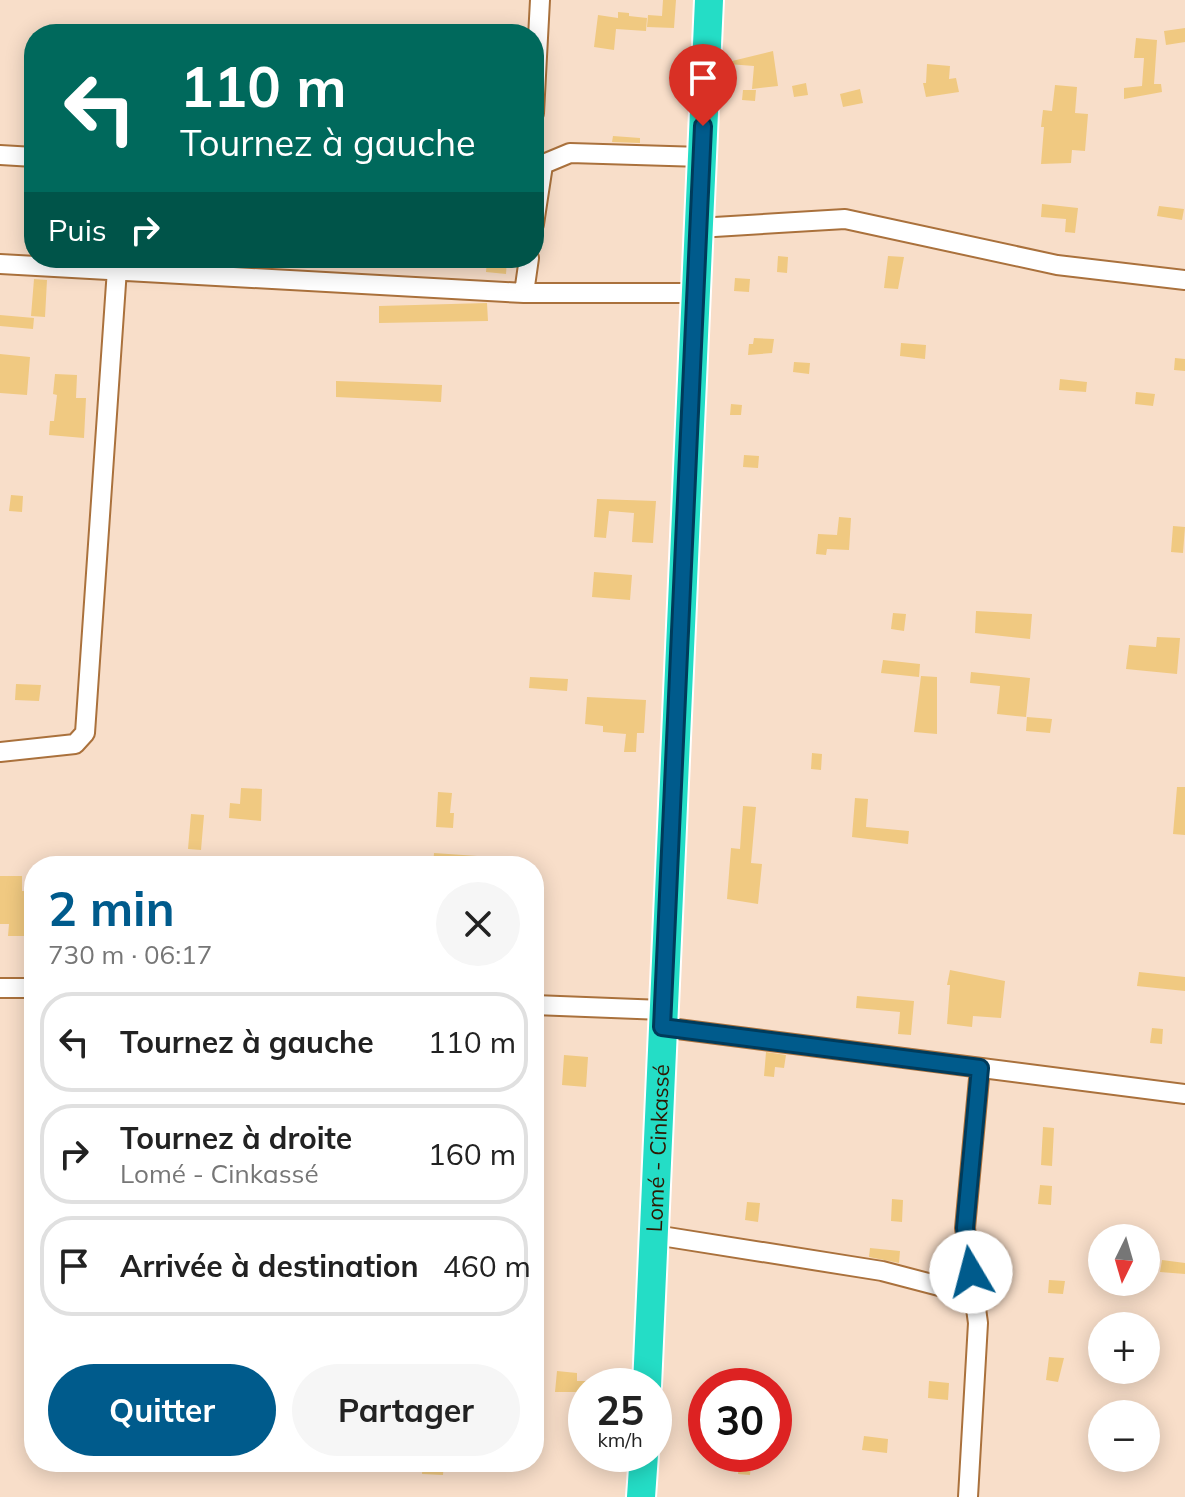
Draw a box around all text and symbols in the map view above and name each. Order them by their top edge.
pin [669,44,737,126]
text: 110 m [180,51,347,121]
icon: left [48,56,152,160]
icon: arrive [681,56,725,100]
text: Tournez à gauche [180,120,476,165]
icon: right [123,208,167,252]
text: Puis [48,211,107,249]
text: 2 min [48,878,175,938]
button: close [436,882,520,966]
text: 730 m · 06:17 [48,938,212,971]
icon: left [52,1020,96,1064]
text: Tournez à gauche [120,1023,374,1061]
text: 110 m [428,1023,516,1061]
street label: Lomé - Cinkassé [640,1064,675,1233]
text: Tournez à droite [120,1119,352,1157]
icon: right [52,1132,96,1176]
text: 160 m [428,1135,516,1173]
text: Lomé - Cinkassé [120,1157,319,1190]
north arrow [1088,1224,1160,1296]
map controls [1088,1224,1160,1472]
position arrow [929,1230,1013,1314]
icon: arrive [52,1244,96,1288]
text: Arrivée à destination [120,1247,419,1285]
text: 460 m [443,1247,531,1285]
button: + [1088,1312,1160,1384]
button: Quitter [48,1364,276,1456]
button: Partager [292,1364,520,1456]
speed limit sign: 30 [688,1368,792,1472]
text: 25 [596,1385,644,1435]
button: − [1088,1400,1160,1472]
text: km/h [597,1427,643,1452]

